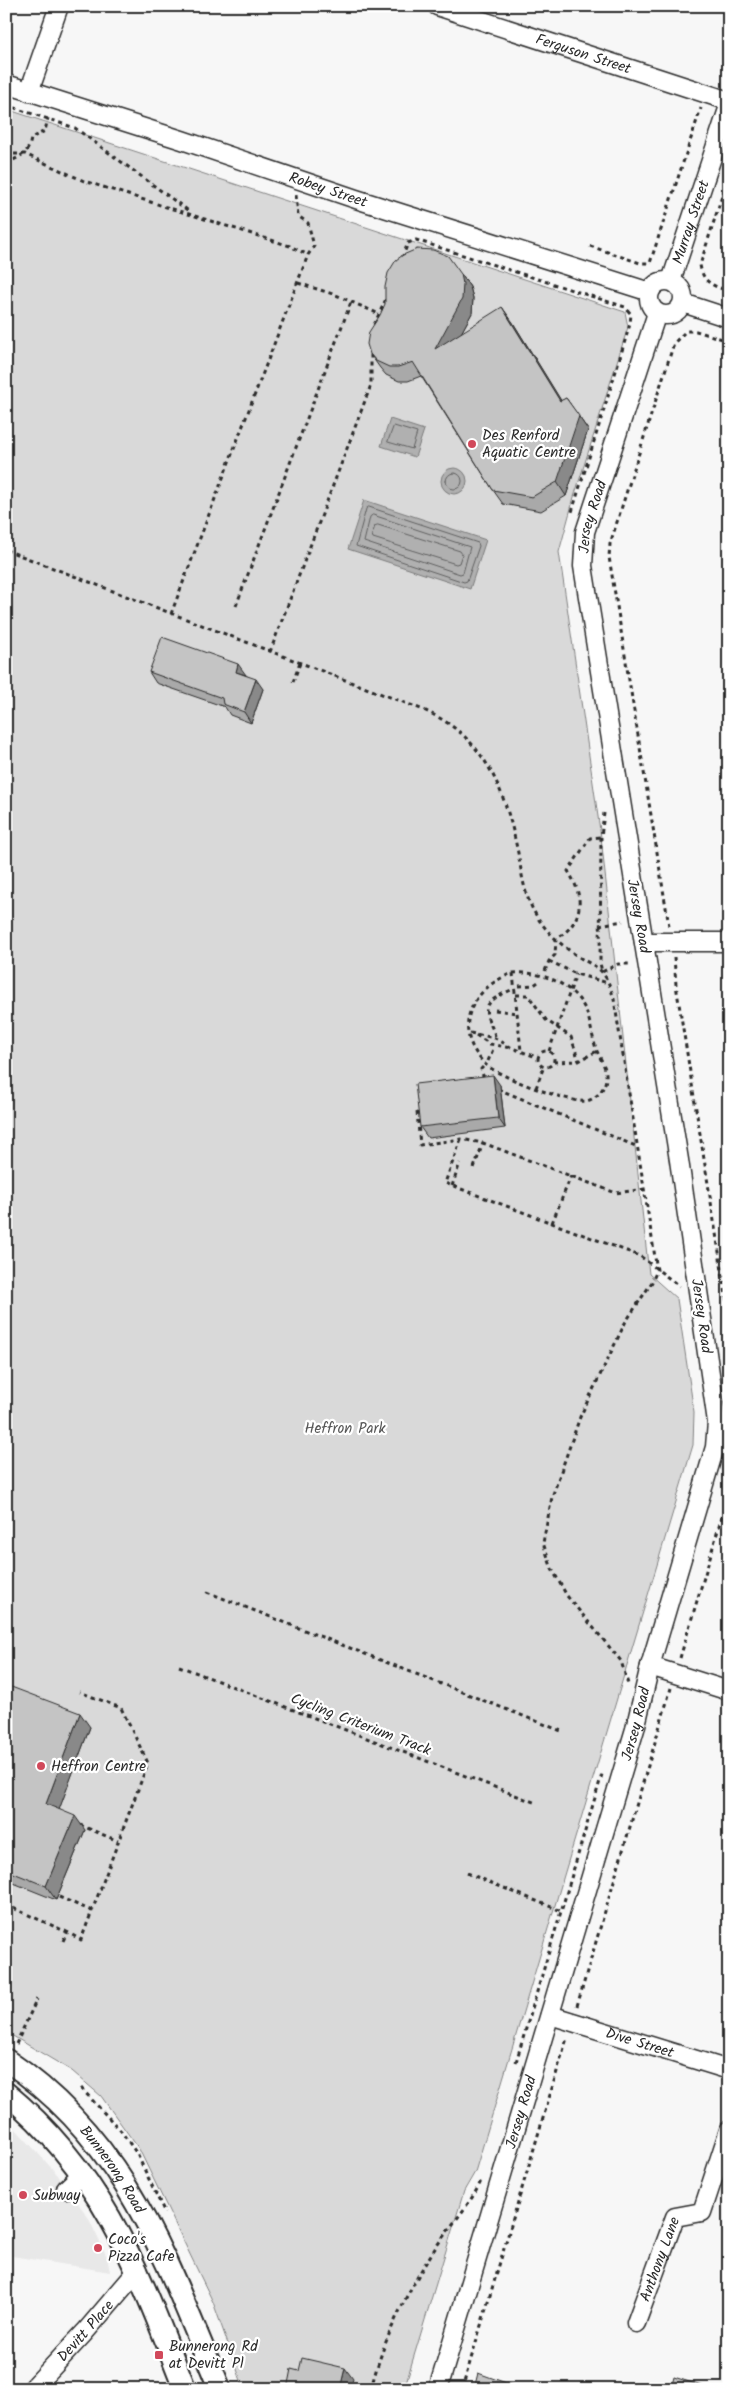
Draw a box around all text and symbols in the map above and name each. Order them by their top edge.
street label: Ferguson Street [532,28,634,81]
street label: Robey Street [285,166,370,215]
street label: Murray Street [666,177,717,268]
place label: Des Renford Aquatic Centre [482,424,576,465]
marker: Des Renford Aquatic Centre [466,438,478,450]
street label: Jersey Road [573,477,614,554]
street label: Jersey Road [620,877,656,956]
street label: Jersey Road [684,1277,718,1355]
park label: Heffron Park [304,1417,386,1441]
street label: Jersey Road [615,1684,658,1764]
street label: Cycling Criterium Track [287,1687,435,1763]
place label: Heffron Centre [51,1755,146,1779]
marker: Heffron Centre [35,1760,47,1772]
street label: Dive Street [602,2022,677,2065]
street label: Jersey Road [499,2072,544,2152]
street label: Bunnerong Road [73,2120,151,2219]
place label: Subway [33,2184,81,2208]
marker: Subway [17,2189,29,2201]
street label: Anthony Lane [634,2213,687,2305]
place label: Coco's Pizza Cafe [108,2228,175,2269]
marker: Coco's Pizza Cafe [92,2242,104,2254]
street label: Devitt Place [52,2295,121,2368]
place label: Bunnerong Rd at Devitt Pl [169,2335,258,2376]
marker: Bunnerong Rd at Devitt Pl [153,2349,165,2361]

